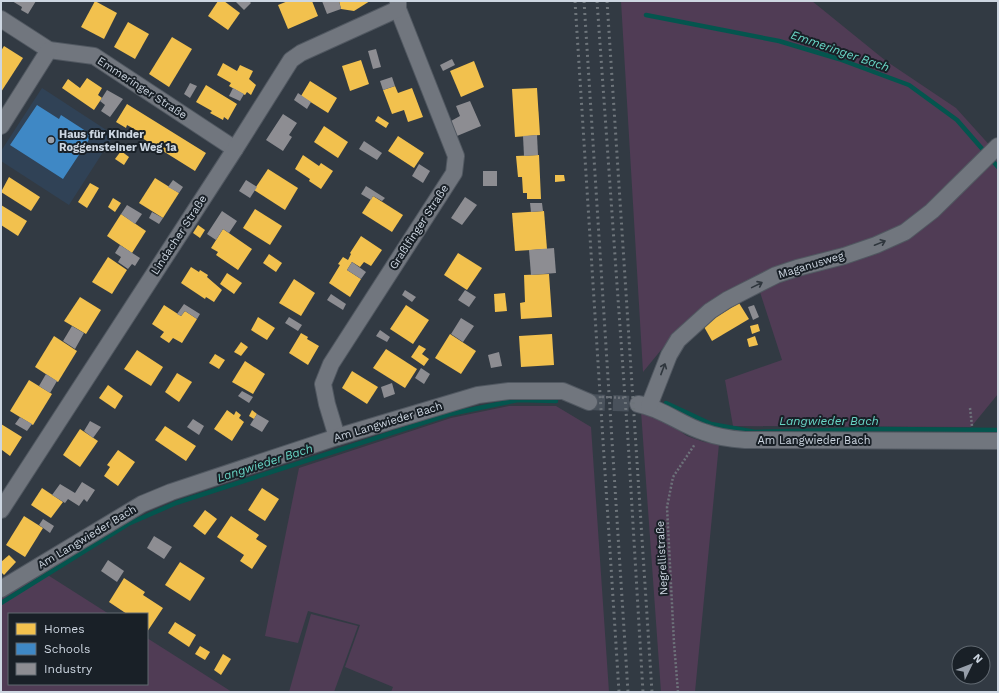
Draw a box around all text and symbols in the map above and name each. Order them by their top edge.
water label: Emmeringer Bach [789,28,891,74]
street label: Emmeringer Straße [95,54,189,122]
place label: Haus für Kinder Roggensteiner Weg 1a [59,128,177,154]
marker: Haus für Kinder Roggensteiner Weg 1a [46,135,56,145]
street label: Graßlfinger Straße [387,182,451,272]
street label: Lindacher Straße [148,193,210,277]
one-way arrow [873,239,885,246]
street label: Maganusweg [777,249,846,281]
one-way arrow [751,281,763,288]
one-way arrow [660,364,668,376]
street label: Am Langwieder Bach [332,399,444,445]
water label: Langwieder Bach [779,414,879,428]
street label: Am Langwieder Bach [758,434,870,447]
water label: Langwieder Bach [215,441,315,485]
street label: Am Langwieder Bach [35,502,139,572]
street label: Negrellistraße [654,520,670,596]
legend [8,613,148,685]
text: Homes [44,622,85,636]
text: Schools [44,642,90,656]
north arrow [951,645,991,685]
text: N [970,651,985,666]
text: Industry [44,662,93,676]

